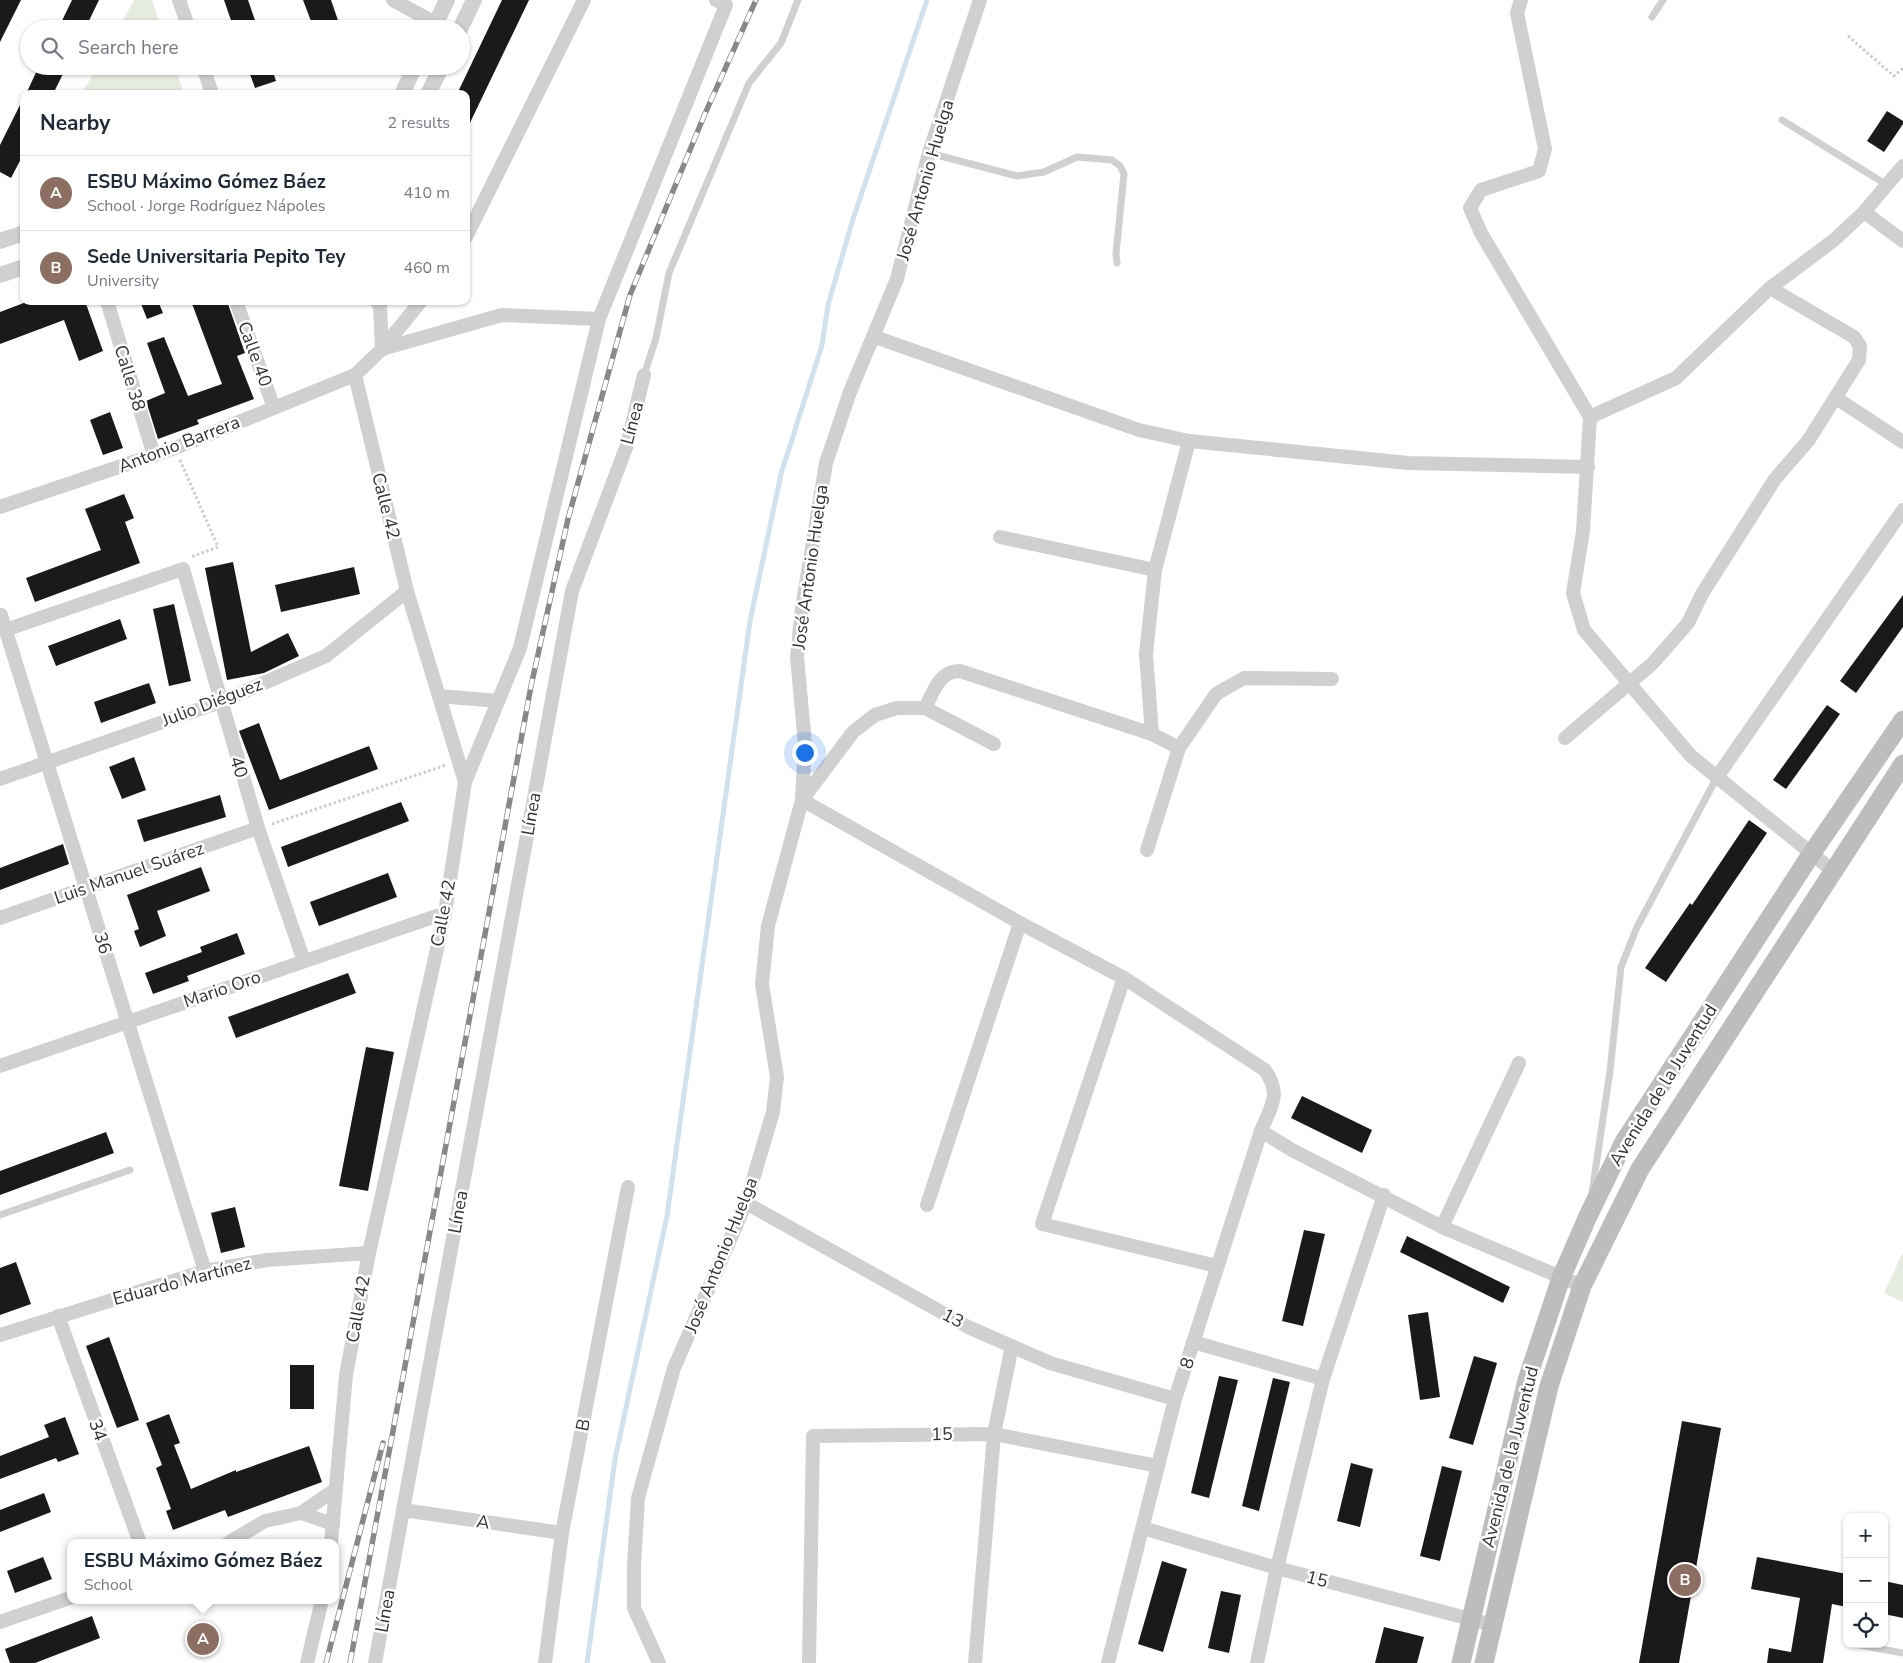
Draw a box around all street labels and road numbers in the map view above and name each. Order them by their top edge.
street label: José Antonio Huelga [890,97,959,264]
street label: Calle 40 [232,318,278,390]
street label: Calle 38 [109,342,151,414]
street label: Línea [615,399,649,447]
street label: Antonio Barrera [115,410,243,478]
street label: Calle 42 [366,470,406,542]
street label: José Antonio Huelga [786,483,833,652]
street label: Julio Diéguez [157,672,266,733]
street label: 40 [224,753,254,781]
street label: Línea [515,791,547,837]
street label: Luis Manuel Suárez [51,836,207,910]
street label: Calle 42 [425,877,461,949]
street label: 36 [88,929,118,957]
street label: Mario Oro [180,965,264,1013]
street label: Avenida de la Juventud [1603,1000,1723,1170]
street label: José Antonio Huelga [678,1174,763,1337]
street label: Línea [442,1189,474,1235]
street label: Eduardo Martínez [110,1251,254,1311]
street label: Calle 42 [340,1274,376,1344]
street label: 13 [938,1302,968,1334]
street label: 8 [1174,1354,1200,1372]
street label: Avenida de la Juventud [1476,1364,1544,1550]
street label: 34 [83,1416,113,1444]
street label: B [570,1417,596,1433]
street label: 15 [931,1422,953,1446]
street label: A [475,1509,491,1535]
street label: 15 [1303,1565,1331,1593]
street label: Línea [369,1588,401,1634]

